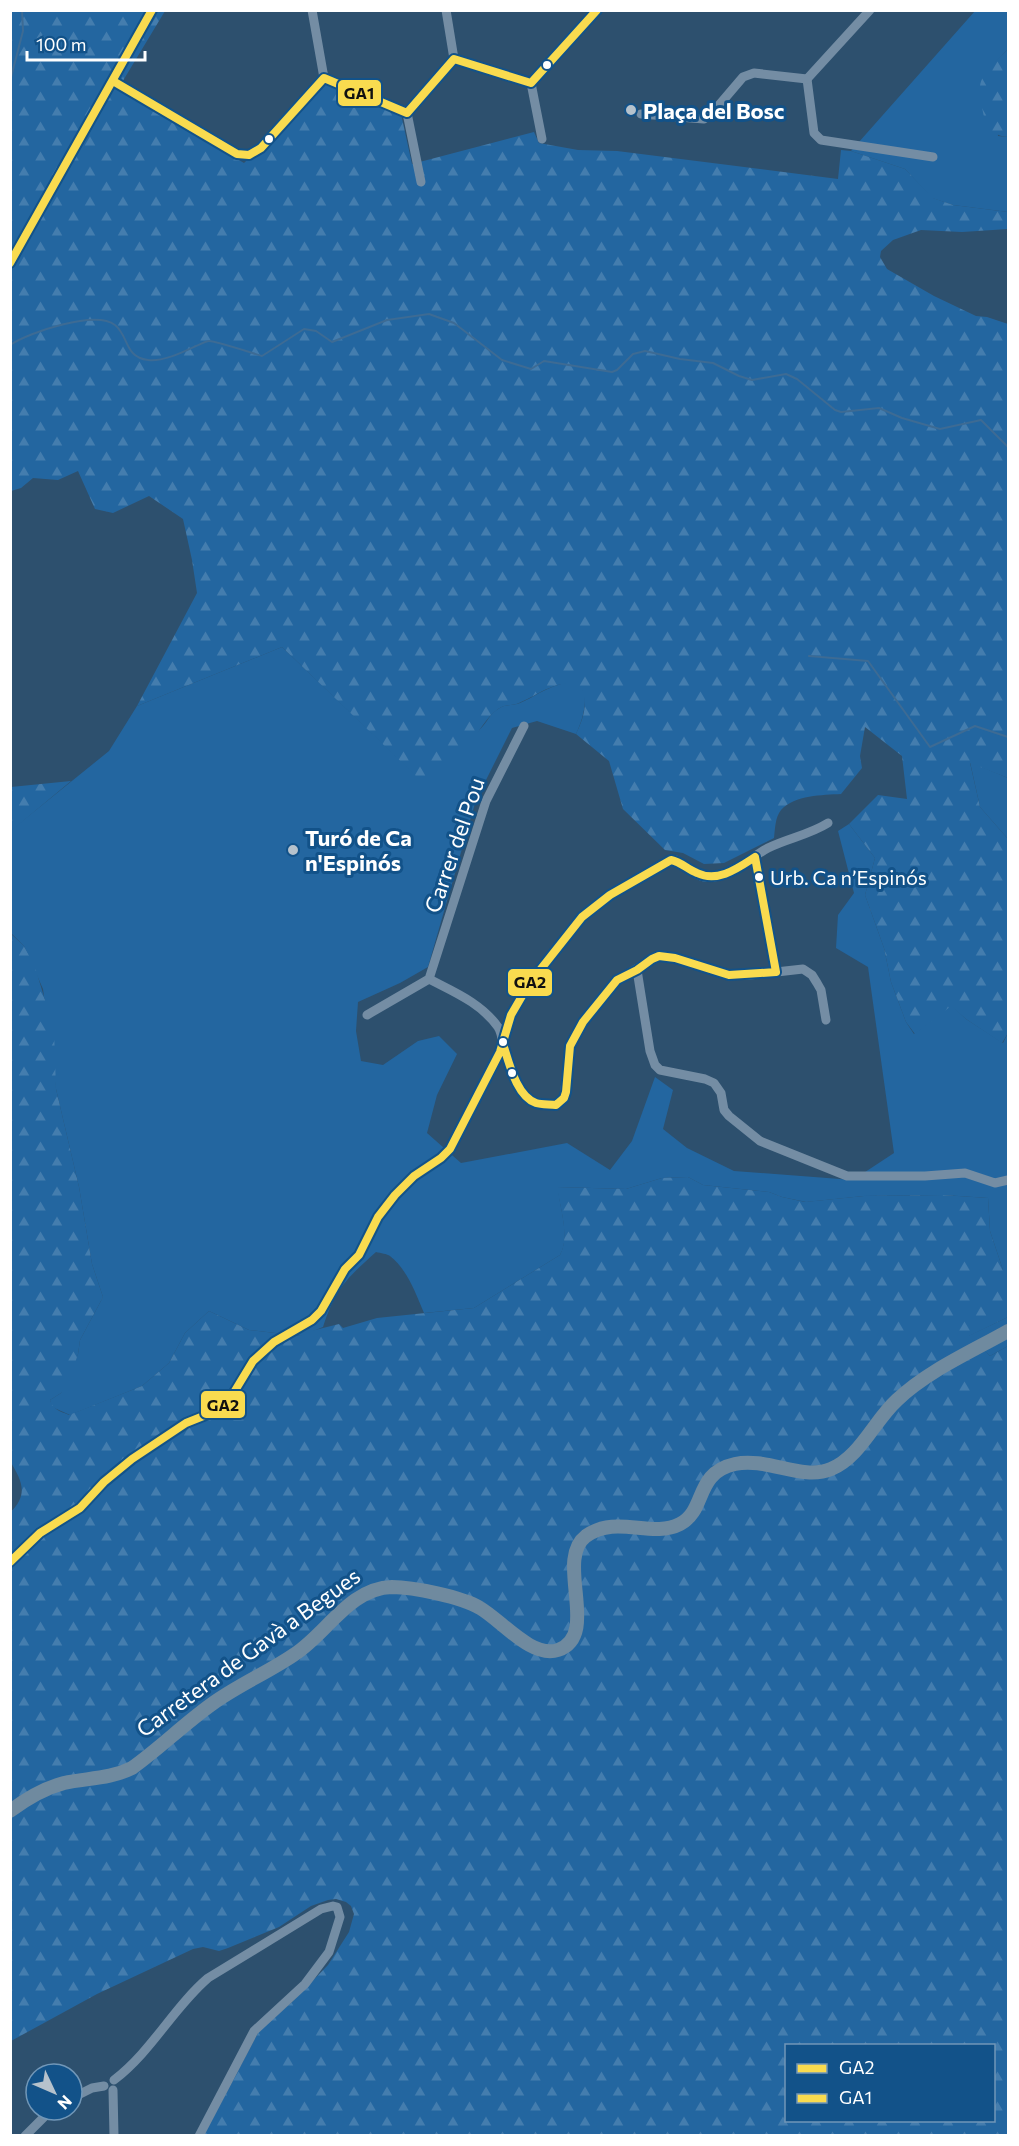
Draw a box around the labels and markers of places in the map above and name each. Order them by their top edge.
unlabelled marker [541,59,553,71]
place label: Plaça del Bosc [643,97,784,124]
marker: Plaça del Bosc [624,103,638,117]
unlabelled marker [263,133,275,145]
place label: Turó de Ca n'Espinós [305,824,412,876]
marker: Turó de Ca n'Espinós [286,843,300,857]
place label: Urb. Ca n’Espinós [770,865,927,889]
marker: Urb. Ca n’Espinós [753,871,765,883]
unlabelled marker [497,1036,509,1048]
unlabelled marker [506,1067,518,1079]

